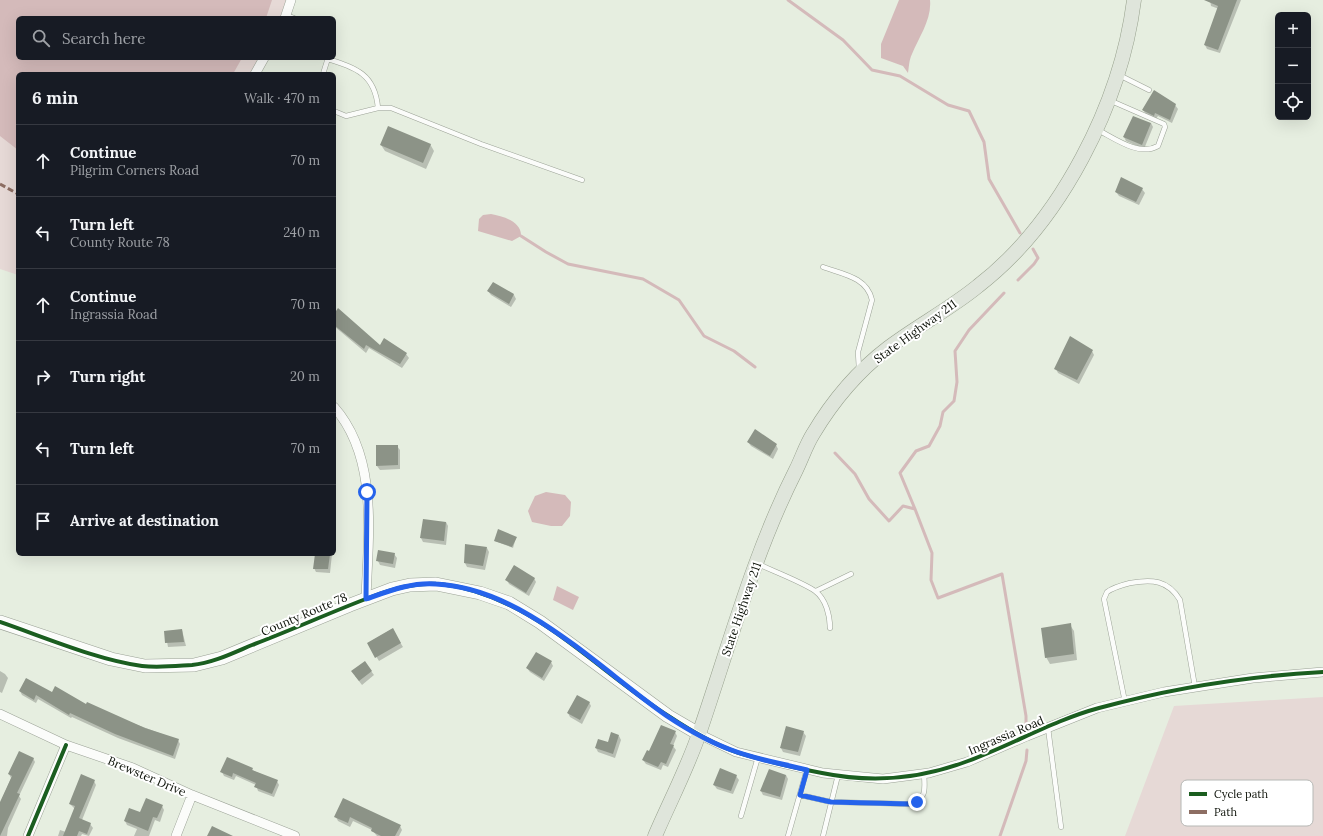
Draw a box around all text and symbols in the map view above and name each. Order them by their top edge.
map controls [1275,12,1311,120]
button: + [1275,12,1311,48]
search box [16,16,336,60]
icon: search [30,27,52,49]
text: Search here [62,29,145,48]
button: − [1275,48,1311,84]
button: locate [1275,84,1311,120]
text: 6 min [32,87,78,109]
text: Walk · 470 m [244,90,320,107]
text: Continue [70,143,136,162]
icon: ahead [32,150,54,172]
text: 70 m [291,152,320,169]
text: Pilgrim Corners Road [70,162,199,179]
text: Turn left [70,215,134,234]
icon: left [32,222,54,244]
text: 240 m [283,224,320,241]
text: County Route 78 [70,234,170,251]
text: Continue [70,287,136,306]
icon: ahead [32,294,54,316]
text: 70 m [291,296,320,313]
street label: State Highway 211 [871,296,959,366]
text: Ingrassia Road [70,306,158,323]
icon: right [32,366,54,388]
text: Turn right [70,367,146,386]
text: 20 m [290,368,320,385]
icon: left [32,438,54,460]
text: Turn left [70,439,134,458]
text: 70 m [291,440,320,457]
route start [358,483,376,501]
icon: arrive [32,510,54,532]
text: Arrive at destination [70,511,219,530]
street label: State Highway 211 [718,560,764,658]
street label: County Route 78 [259,589,350,639]
street label: Ingrassia Road [966,712,1046,758]
street label: Brewster Drive [106,753,189,799]
legend [1181,780,1313,826]
text: Cycle path [1214,787,1269,801]
route end [908,793,926,811]
text: Path [1214,805,1237,819]

